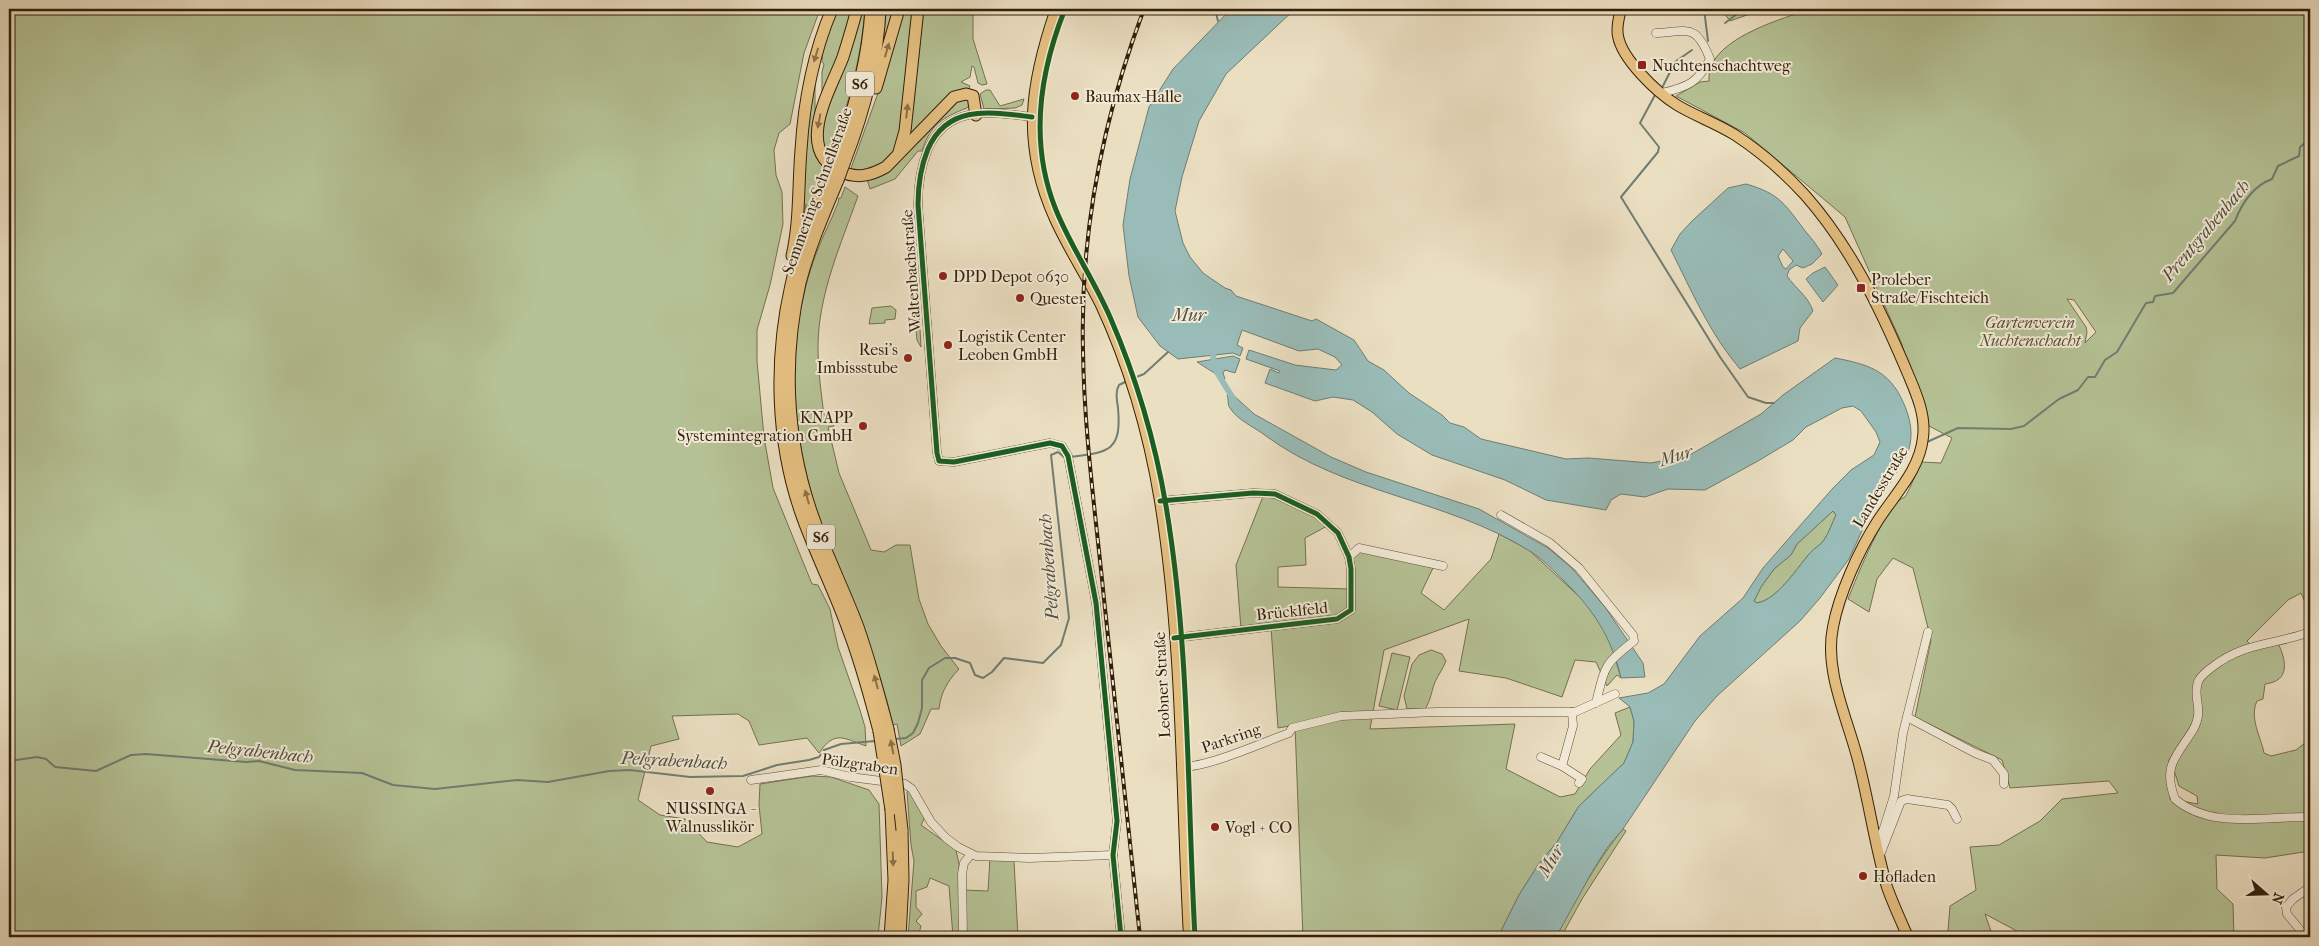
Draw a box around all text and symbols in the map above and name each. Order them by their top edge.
one-way arrow [884,42,892,57]
one-way arrow [812,47,820,62]
place label: Nuchtenschachtweg [1652,56,1791,75]
marker: Nuchtenschachtweg [1636,59,1648,71]
road number: S6 [846,72,874,96]
place label: Baumax-Halle [1085,87,1182,106]
marker: Baumax-Halle [1069,90,1081,102]
one-way arrow [904,102,912,118]
street label: Semmering Schnellstraße [778,105,856,277]
one-way arrow [814,113,822,129]
water label: Prentgrabenbach [2157,176,2255,287]
street label: Waltenbachstraße [897,209,925,334]
place label: DPD Depot 0630 [953,267,1069,286]
marker: DPD Depot 0630 [937,270,949,282]
place label: Proleber Straße/Fischteich [1871,270,1989,307]
marker: Proleber Straße/Fischteich [1855,282,1867,294]
place label: Quester [1030,289,1086,308]
marker: Quester [1014,292,1026,304]
water label: Mur [1170,305,1208,326]
park label: Gartenverein Nuchtenschacht [1978,313,2082,350]
place label: Logistik Center Leoben GmbH [958,327,1066,364]
marker: Logistik Center Leoben GmbH [942,339,954,351]
place label: Resi's Imbissstube [817,340,898,377]
marker: Resi's Imbissstube [902,352,914,364]
place label: KNAPP Systemintegration GmbH [677,408,853,445]
marker: KNAPP Systemintegration GmbH [857,420,869,432]
water label: Mur [1655,440,1697,472]
street label: Landesstraße [1848,443,1912,531]
one-way arrow [802,489,810,504]
water label: Pelgrabenbach [1035,513,1063,622]
road number: S6 [807,524,835,550]
street label: Brücklfeld [1255,598,1329,624]
street label: Leobner Straße [1150,631,1174,739]
one-way arrow [872,674,880,689]
street label: Parkring [1199,719,1263,757]
water label: Pelgrabenbach [205,736,314,768]
one-way arrow [887,739,895,755]
water label: Pelgrabenbach [619,748,728,774]
street label: Pölzgraben [820,749,900,779]
marker: NUSSINGA - Walnusslikör [704,785,716,797]
place label: NUSSINGA - Walnusslikör [665,799,756,836]
place label: Vogl + CO [1224,818,1292,837]
marker: Vogl + CO [1209,821,1221,833]
water label: Mur [1532,839,1569,883]
one-way arrow [889,851,897,867]
place label: Hofladen [1873,867,1937,886]
north arrow [2242,868,2292,918]
marker: Hofladen [1857,870,1869,882]
text: N [2268,890,2288,907]

